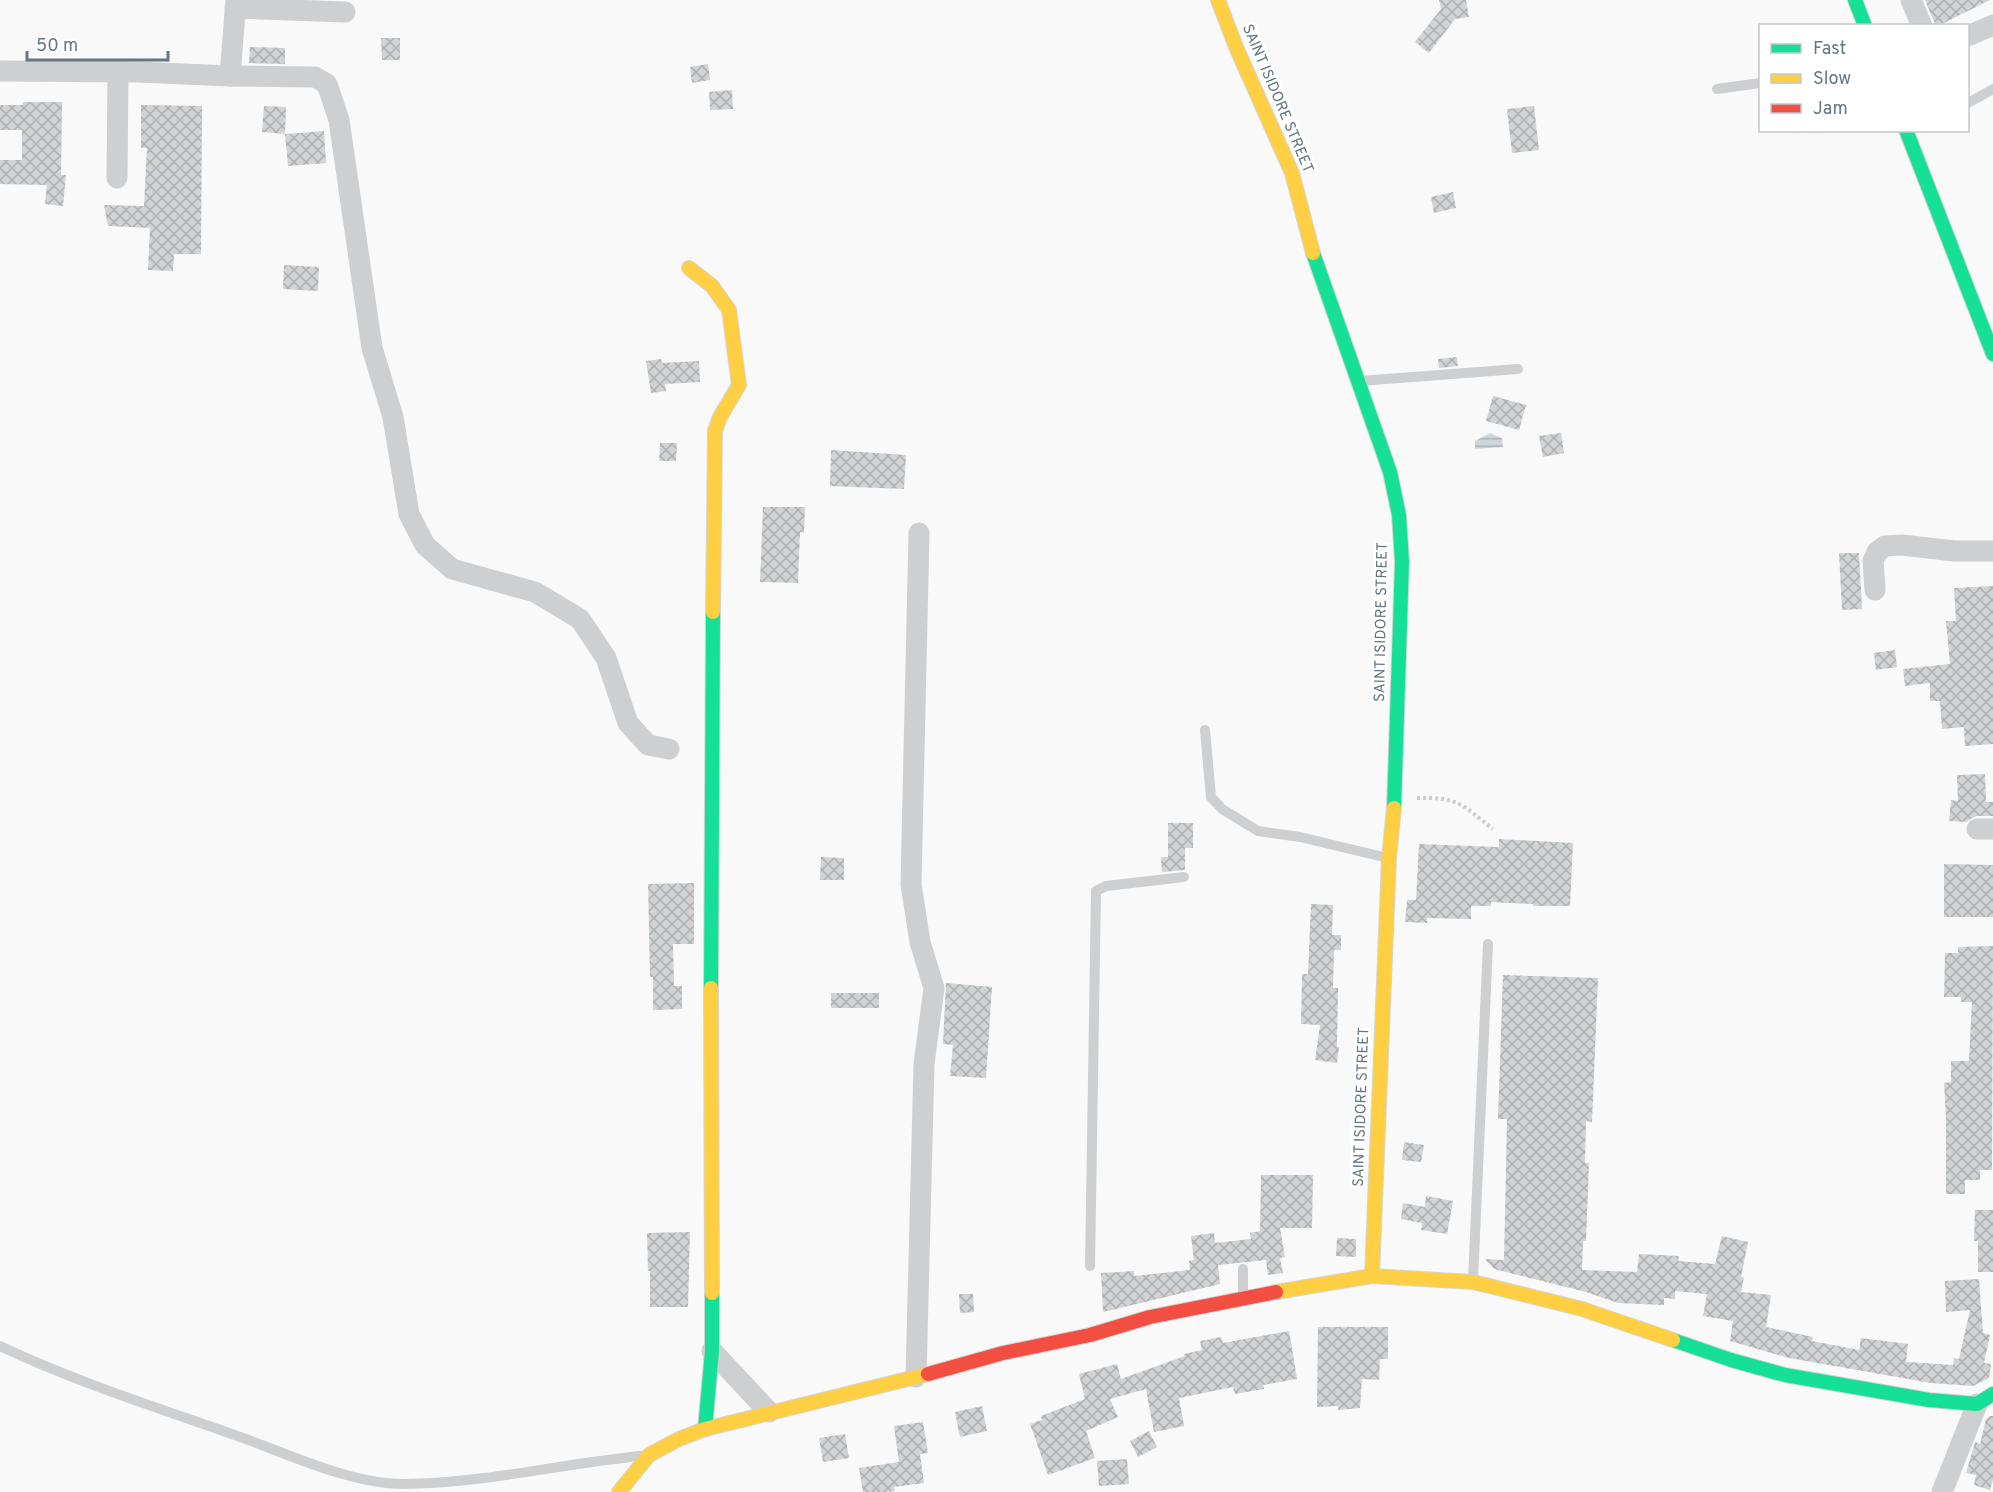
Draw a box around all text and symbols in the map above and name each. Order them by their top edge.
street label: SAINT ISIDORE STREET [1237,22,1317,176]
scale bar [27,24,168,62]
legend [1759,24,1969,132]
text: 50 m [36,35,78,58]
text: Fast [1813,38,1846,61]
text: Slow [1813,68,1851,91]
text: Jam [1813,98,1848,121]
street label: SAINT ISIDORE STREET [1371,542,1393,702]
street label: SAINT ISIDORE STREET [1350,1027,1374,1187]

